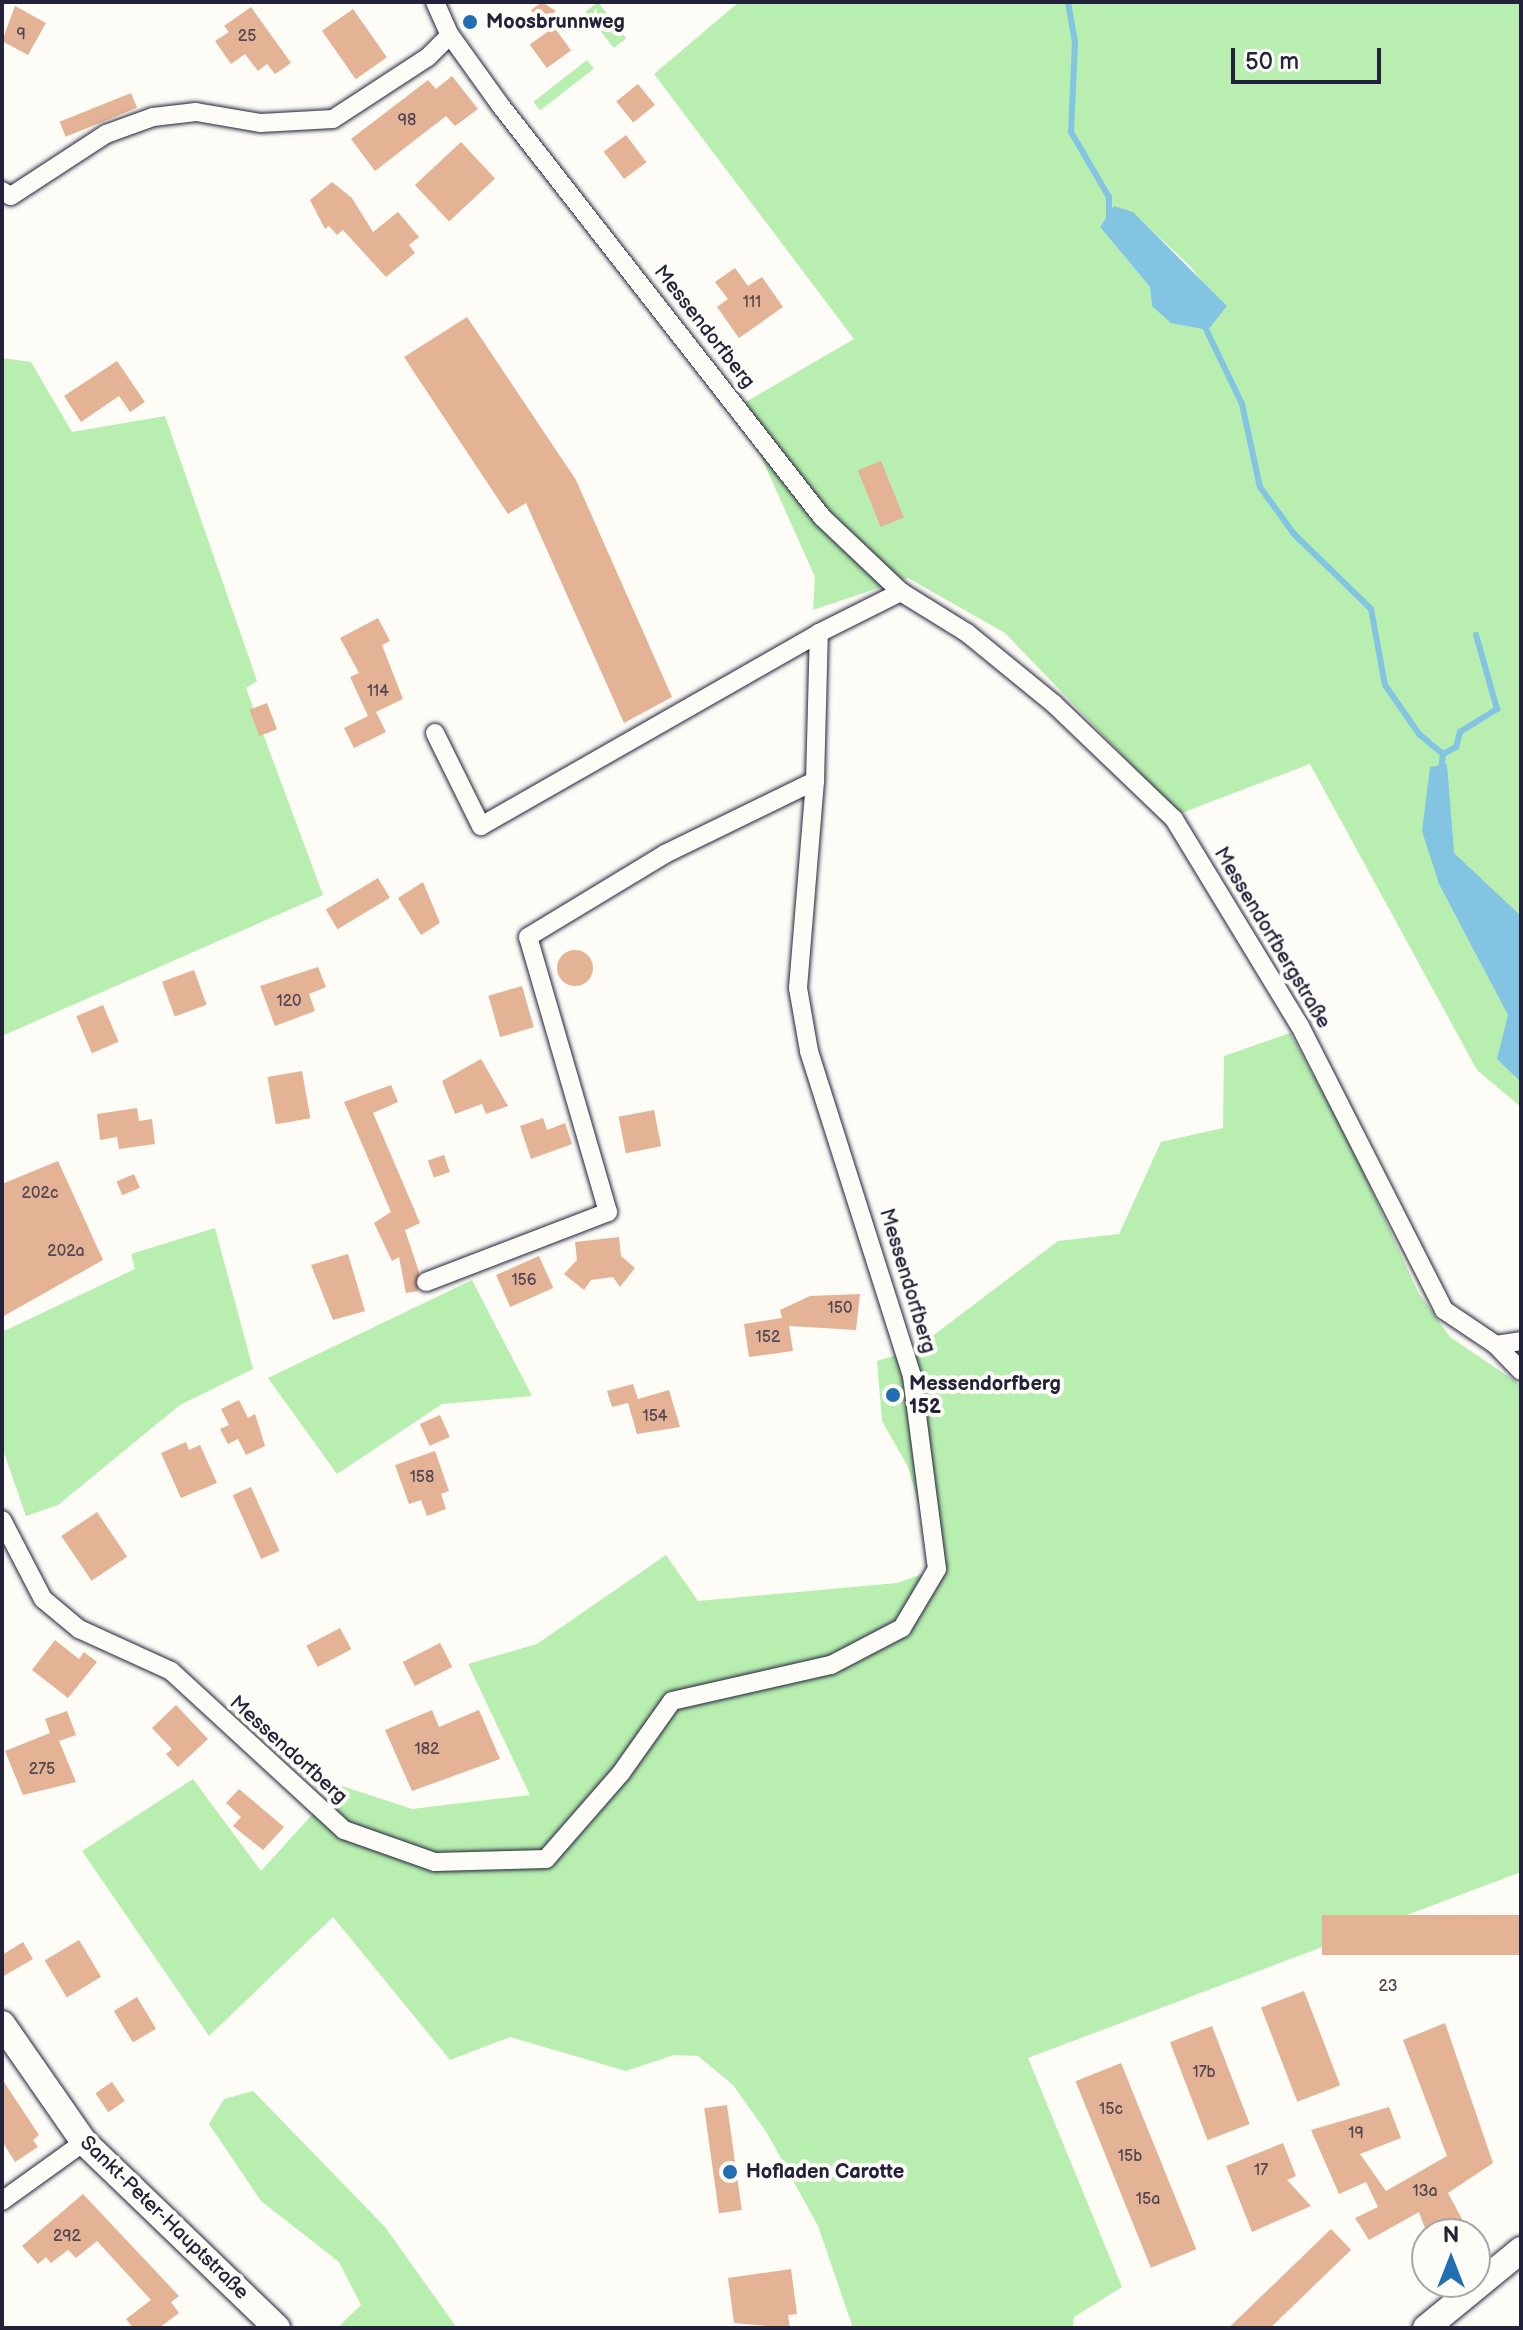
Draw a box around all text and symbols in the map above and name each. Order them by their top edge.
place label: Moosbrunnweg [486,10,625,34]
marker: Moosbrunnweg [461,13,479,31]
house number: 9 [16,25,26,45]
house number: 25 [238,27,256,47]
scale bar [1235,32,1385,82]
text: 50 m [1245,47,1299,76]
house number: 98 [398,111,416,131]
street label: Messendorfberg [648,261,760,393]
house number: 111 [743,293,761,313]
house number: 114 [367,682,389,702]
street label: Messendorfbergstraße [1208,843,1336,1033]
house number: 120 [276,992,302,1012]
house number: 202c [22,1184,58,1204]
street label: Messendorfberg [874,1206,940,1356]
house number: 202a [47,1242,85,1262]
house number: 156 [511,1271,537,1291]
house number: 150 [828,1299,852,1319]
house number: 152 [756,1328,780,1348]
place label: Messendorfberg 152 [909,1372,1061,1419]
marker: Messendorfberg 152 [884,1386,902,1404]
house number: 154 [642,1407,668,1427]
house number: 158 [410,1468,434,1488]
street label: Messendorfberg [224,1691,352,1809]
house number: 182 [415,1740,439,1760]
house number: 275 [29,1760,55,1780]
house number: 23 [1379,1977,1397,1997]
house number: 17b [1192,2063,1216,2083]
house number: 15c [1099,2100,1123,2120]
house number: 19 [1348,2124,1364,2144]
street label: Sankt-Peter-Hauptstraße [75,2131,253,2305]
house number: 15b [1118,2147,1142,2167]
place label: Hofladen Carotte [746,2160,904,2184]
house number: 17 [1254,2161,1268,2181]
marker: Hofladen Carotte [721,2163,739,2181]
house number: 13a [1412,2182,1438,2202]
house number: 15a [1136,2190,1160,2210]
north arrow [1411,2218,1491,2298]
text: N [1443,2222,1459,2249]
house number: 292 [53,2227,81,2247]

